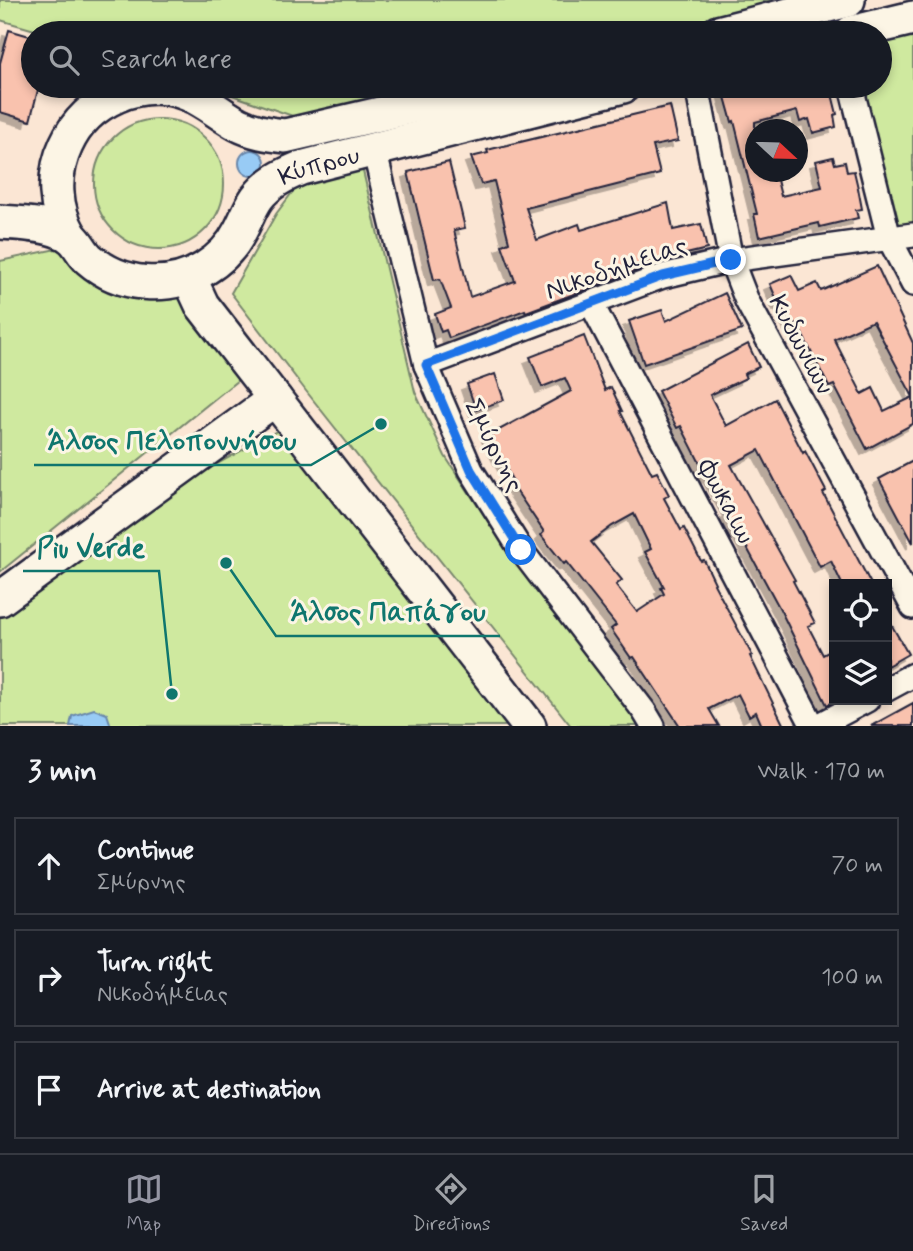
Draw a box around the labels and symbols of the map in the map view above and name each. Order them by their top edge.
north arrow [745,119,808,182]
street label: Κύπρου [273,139,363,195]
street label: Νικοδήμειας [541,229,692,309]
route end [715,244,746,275]
street label: Κυδωνίων [760,289,841,401]
street label: Σμύρνης [455,394,531,498]
callout: Άλσος Πελοποννήσου [34,416,311,465]
text: Άλσος Πελοποννήσου [48,424,297,461]
street label: Φωκαιω [688,453,762,550]
callout: Piu Verde [23,522,159,571]
text: Piu Verde [37,531,145,568]
route start [505,534,536,565]
callout: Άλσος Παπάγου [276,587,500,636]
text: Άλσος Παπάγου [290,595,486,632]

